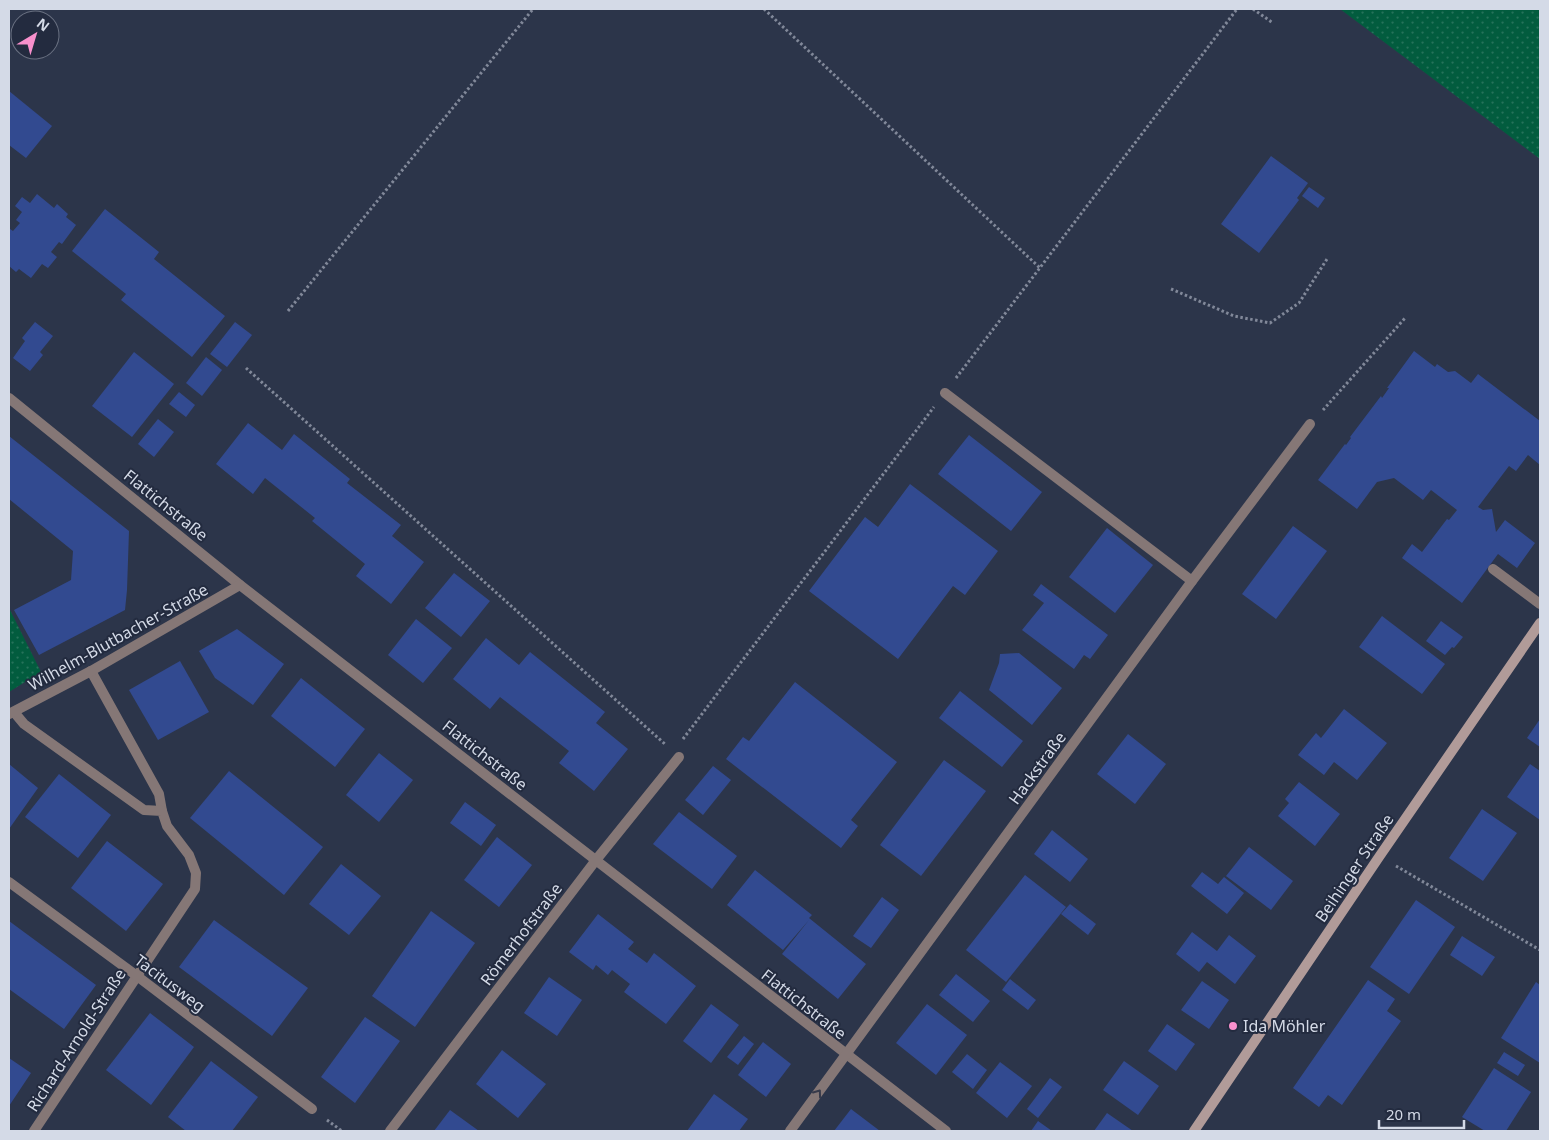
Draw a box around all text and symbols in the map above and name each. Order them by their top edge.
north arrow [10,10,60,60]
text: N [33,13,54,35]
street label: Flattichstraße [119,464,213,546]
street label: Wilhelm-Blutbacher-Straße [24,578,212,696]
street label: Flattichstraße [438,715,532,795]
street label: Hackstraße [1003,727,1071,809]
street label: Beihinger Straße [1310,810,1398,926]
street label: Römerhofstraße [475,878,567,990]
street label: Tacitusweg [130,949,210,1017]
street label: Richard-Arnold-Straße [21,964,131,1116]
street label: Flattichstraße [757,964,851,1044]
place label: Ida Möhler [1243,1015,1326,1037]
marker: Ida Möhler [1227,1020,1239,1032]
one-way arrow [812,1089,821,1099]
scale bar [1379,1098,1464,1130]
text: 20 m [1386,1104,1421,1124]

